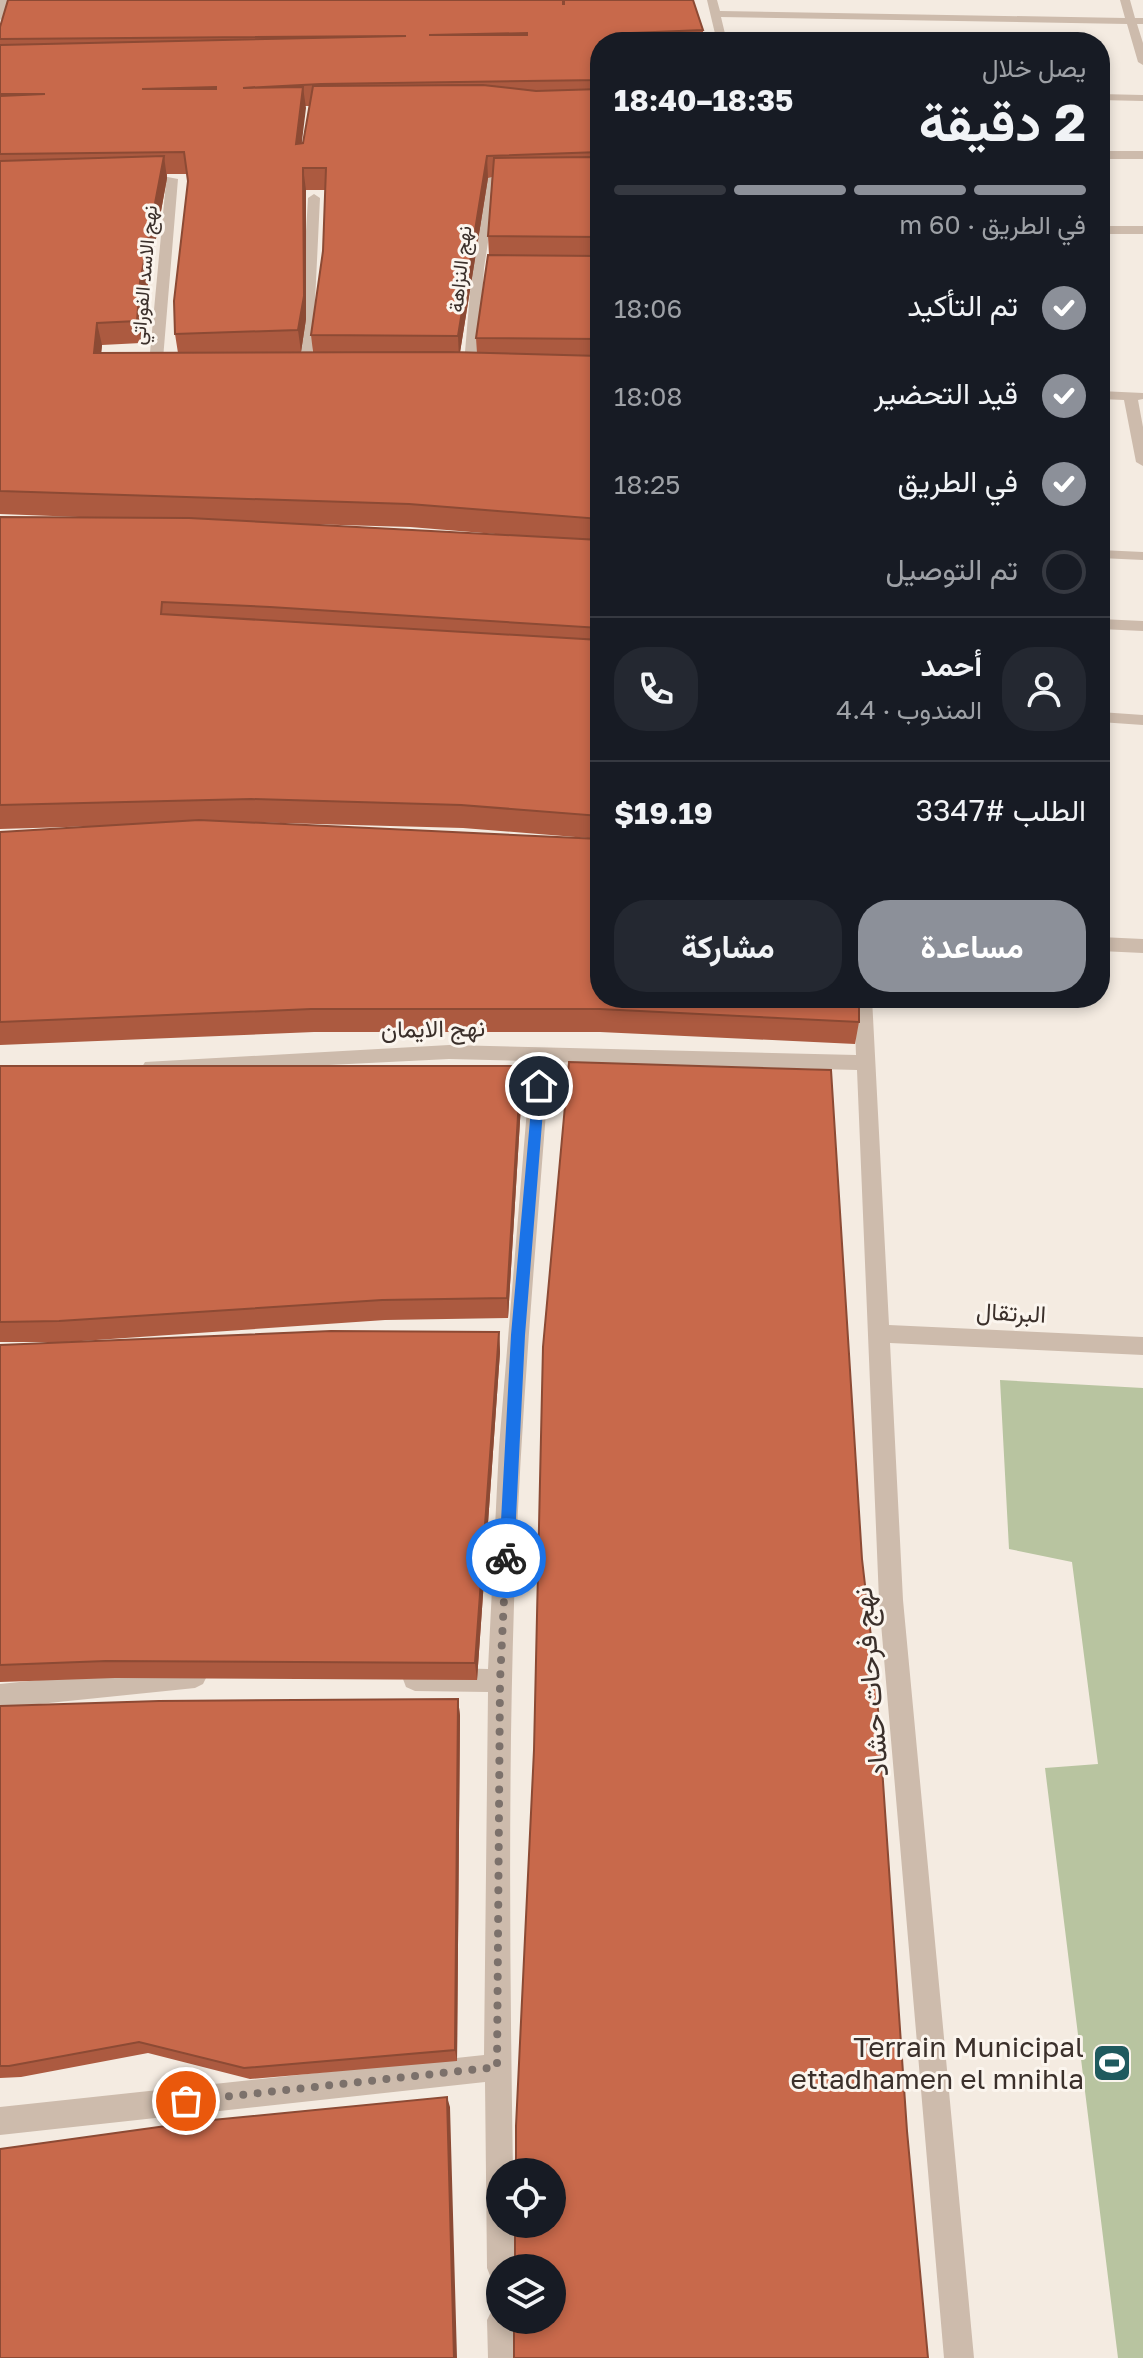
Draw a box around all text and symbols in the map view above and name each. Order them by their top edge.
text: يصل خلال [982,52,1086,83]
text: 18:35–18:40 [614,82,793,118]
text: 2 دقيقة [919,90,1086,152]
street label: نهج الاسد الفوراتي [125,204,167,346]
text: في الطريق · 60 m [899,209,1086,240]
street label: نهج النزاهة [443,224,478,314]
icon: check [1042,286,1086,330]
text: تم التأكيد [907,287,1018,323]
text: 18:06 [614,293,682,324]
icon: check [1042,374,1086,418]
text: قيد التحضير [874,375,1018,411]
text: 18:08 [614,381,682,412]
icon: check [1042,462,1086,506]
text: في الطريق [897,463,1018,499]
text: 18:25 [614,469,680,500]
text: تم التوصيل [885,551,1018,587]
button: phone [614,647,698,731]
text: أحمد [920,647,982,683]
button: person [1002,647,1086,731]
text: المندوب · 4.4 [836,694,982,725]
text: الطلب #3347 [916,792,1086,828]
text: $19.19 [614,795,713,831]
button: مشاركة [614,900,842,992]
button: مساعدة [858,900,1086,992]
street label: نهج الايمان [381,1012,485,1047]
pin [505,1052,573,1120]
icon: home [517,1064,561,1108]
street label: البرتقال [975,1295,1047,1330]
courier [466,1518,546,1598]
icon: bike [484,1536,528,1580]
street label: نهج فرحات حشاد [845,1585,898,1778]
place label: Terrain Municipal ettadhamen el mnihla [791,2030,1084,2095]
sports icon: Terrain Municipal ettadhamen el mnihla [1091,2042,1133,2084]
pin [152,2067,220,2135]
icon: bag [164,2079,208,2123]
map controls [486,2158,566,2334]
button: locate [486,2158,566,2238]
button: layers [486,2254,566,2334]

